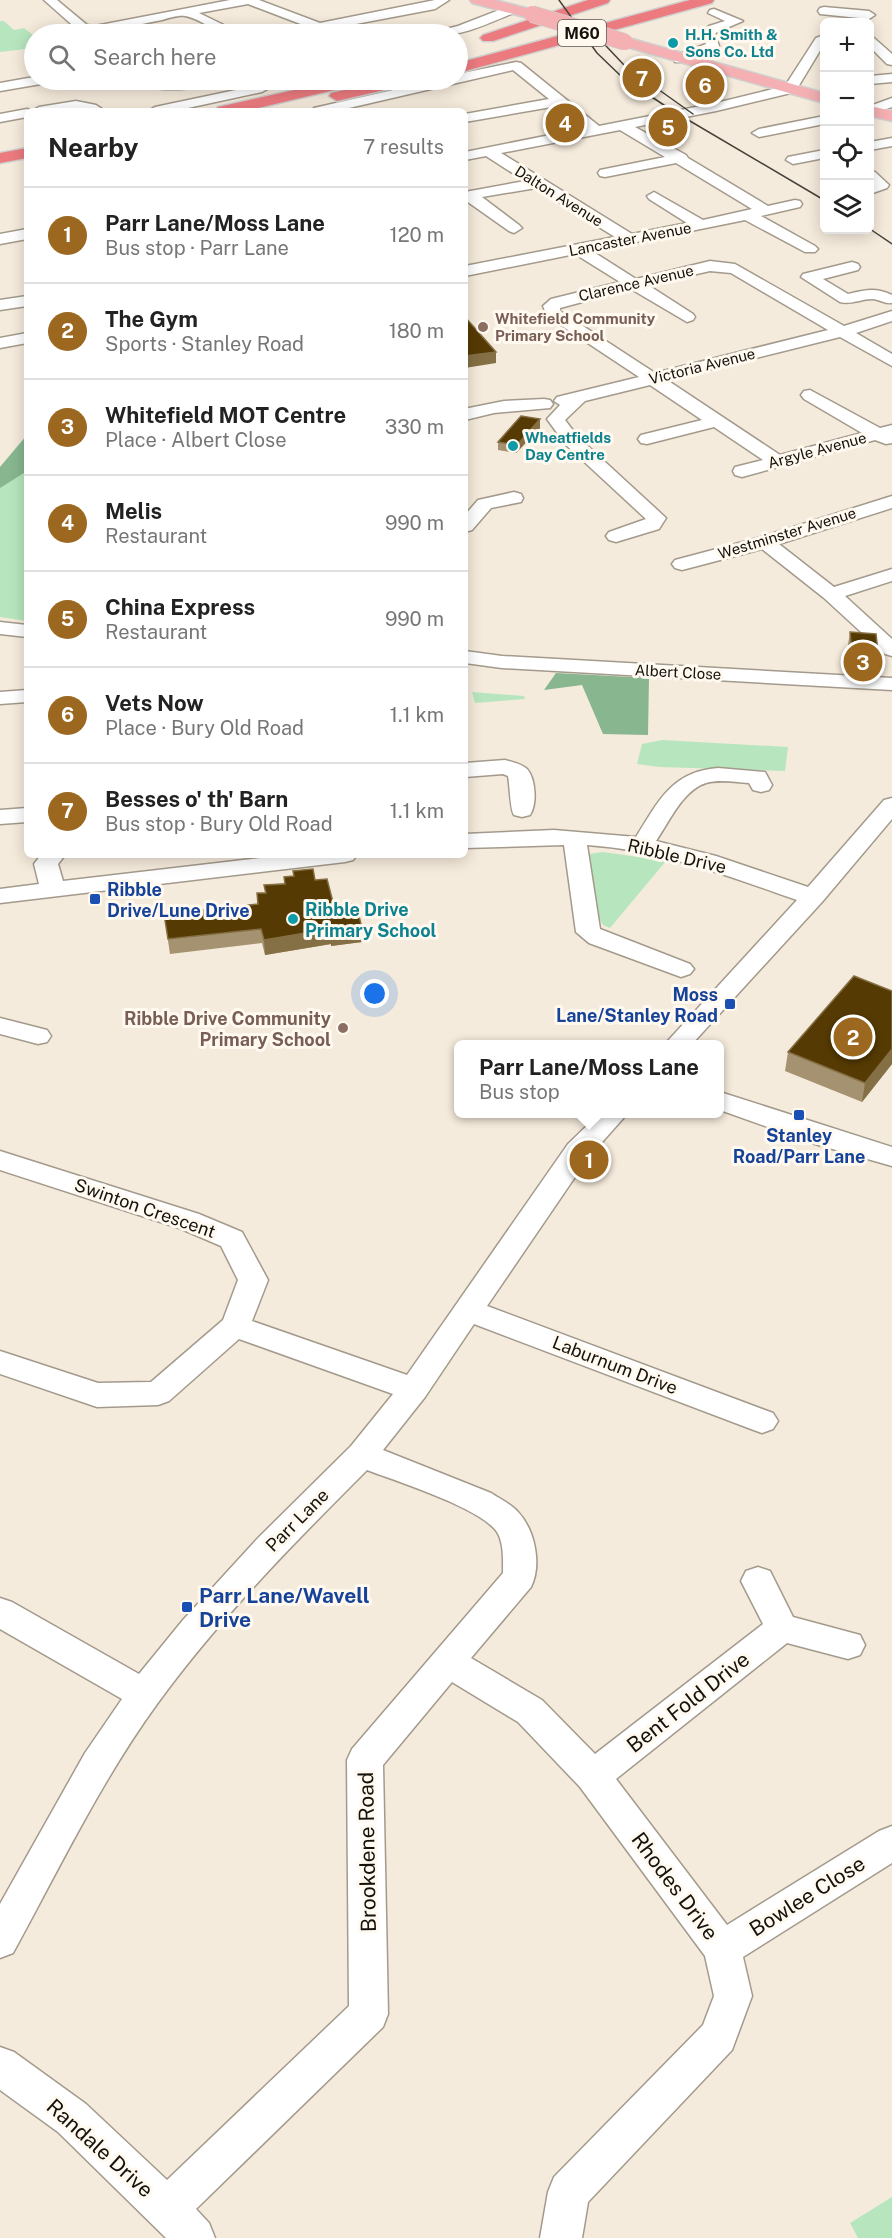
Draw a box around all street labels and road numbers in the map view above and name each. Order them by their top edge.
road number: M60 [558,20,606,46]
street label: Dalton Avenue [512,162,606,230]
street label: Lancaster Avenue [567,219,693,259]
street label: Clarence Avenue [577,261,695,305]
street label: Victoria Avenue [647,345,757,387]
street label: Argyle Avenue [766,429,868,471]
street label: Westminster Avenue [716,504,858,562]
street label: Albert Close [634,661,722,683]
street label: Ribble Drive [626,834,728,878]
street label: Swinton Crescent [72,1174,218,1242]
street label: Laburnum Drive [549,1331,681,1399]
street label: Parr Lane [261,1484,333,1556]
street label: Bent Fold Drive [622,1646,754,1758]
street label: Brookdene Road [353,1772,381,1932]
street label: Rhodes Drive [626,1827,724,1945]
street label: Bowlee Close [745,1851,869,1941]
street label: Randale Drive [42,2094,158,2202]

